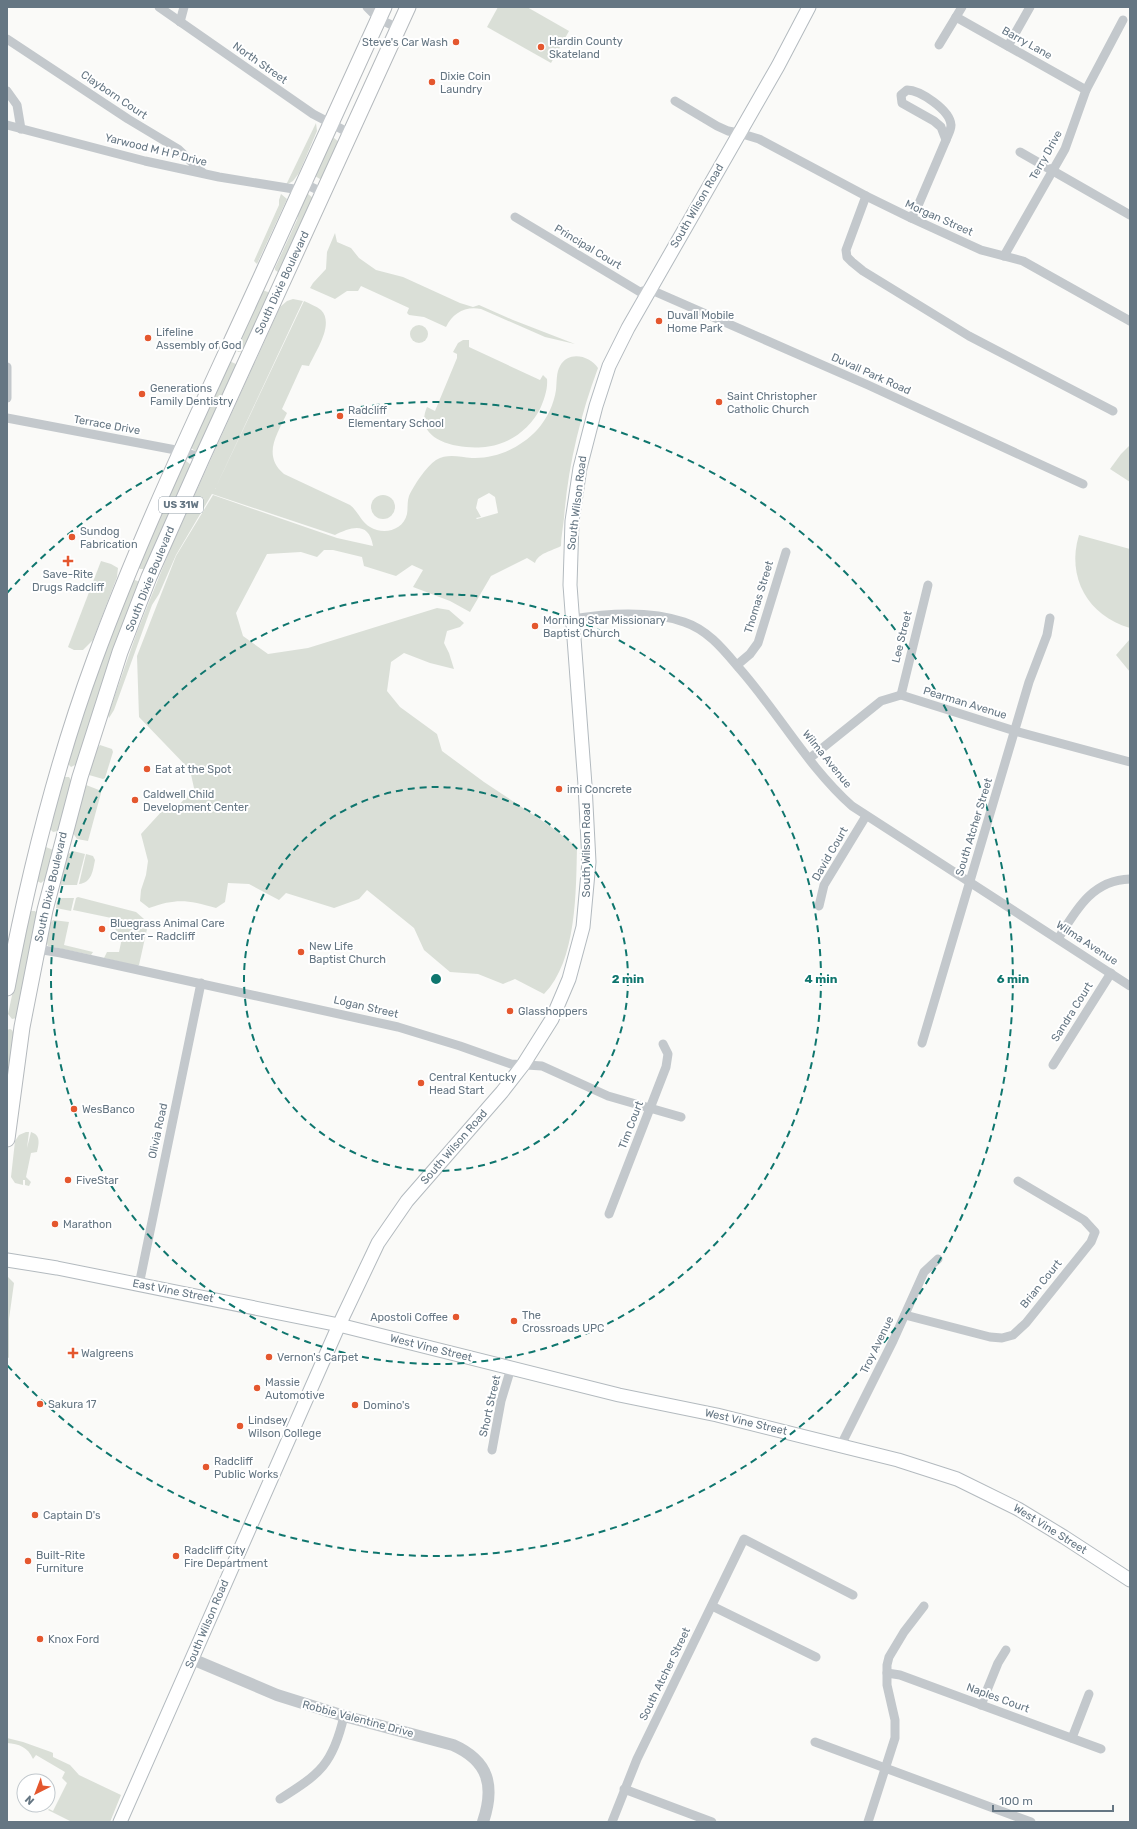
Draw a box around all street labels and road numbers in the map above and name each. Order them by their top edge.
street label: Barry Lane [1000,24,1054,62]
street label: North Street [230,39,290,87]
street label: Clayborn Court [78,68,150,122]
street label: Terry Drive [1027,128,1065,182]
street label: Yarwood M H P Drive [104,131,208,169]
street label: South Wilson Road [668,162,726,250]
street label: Morgan Street [903,197,976,239]
street label: Principal Court [552,222,625,273]
street label: South Dixie Boulevard [252,229,312,337]
street label: Duvall Park Road [829,351,913,397]
street label: Terrace Drive [73,413,141,437]
street label: South Wilson Road [565,455,589,551]
road number: US 31W [159,497,203,513]
street label: South Dixie Boulevard [123,524,177,634]
street label: Thomas Street [742,559,776,635]
street label: Lee Street [889,609,915,664]
street label: Pearman Avenue [922,684,1008,722]
street label: Wilma Avenue [800,727,854,791]
street label: South Atcher Street [953,776,995,878]
street label: South Wilson Road [580,803,593,897]
street label: David Court [809,824,851,883]
street label: South Dixie Boulevard [32,831,70,943]
street label: Wilma Avenue [1054,918,1120,968]
street label: Sandra Court [1049,979,1096,1044]
street label: Logan Street [332,993,400,1021]
street label: Tim Court [616,1099,646,1151]
street label: Olivia Road [146,1102,170,1160]
street label: South Wilson Road [418,1107,490,1187]
street label: Brian Court [1018,1257,1065,1311]
street label: East Vine Street [131,1277,215,1305]
street label: Troy Avenue [857,1314,897,1376]
street label: West Vine Street [389,1332,474,1365]
street label: Short Street [477,1373,504,1438]
street label: West Vine Street [704,1406,789,1438]
street label: West Vine Street [1011,1501,1090,1557]
street label: South Wilson Road [182,1578,232,1670]
street label: South Atcher Street [637,1625,693,1723]
street label: Naples Court [965,1681,1032,1716]
street label: Robbie Valentine Drive [301,1698,415,1740]

